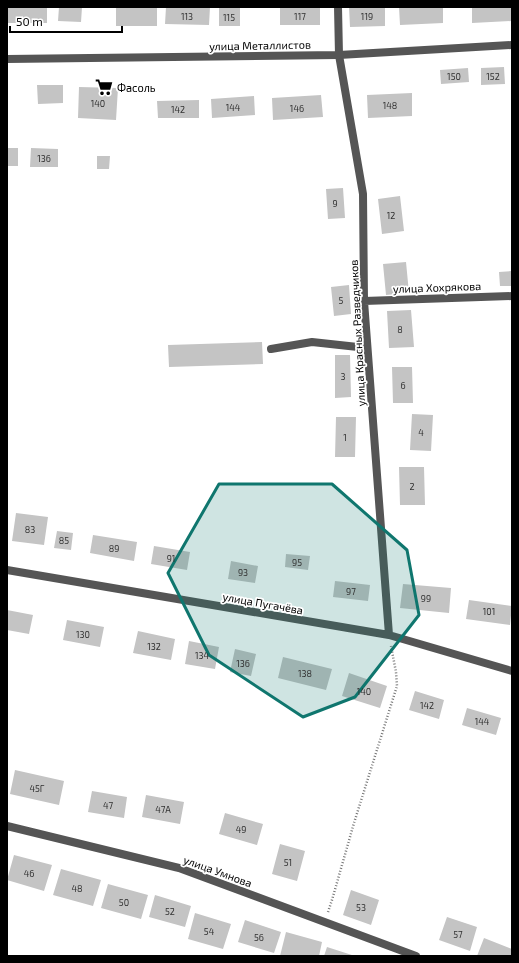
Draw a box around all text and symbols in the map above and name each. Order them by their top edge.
scale bar [10,8,122,34]
house number: 113 [181,11,193,22]
house number: 117 [294,11,306,22]
house number: 119 [361,11,373,22]
house number: 115 [223,12,235,23]
text: 50 m [16,14,43,28]
street label: улица Металлистов [209,38,311,53]
house number: 150 [447,71,461,82]
house number: 152 [486,71,500,82]
supermarket icon: Фасоль [94,77,114,97]
place label: Фасоль [117,81,156,94]
house number: 140 [91,98,105,109]
house number: 148 [383,100,397,111]
house number: 144 [226,102,241,113]
house number: 146 [290,103,304,114]
house number: 142 [171,104,185,115]
house number: 136 [37,153,51,164]
house number: 9 [332,198,338,209]
house number: 12 [387,210,395,221]
street label: улица Красных Разведчиков [347,259,368,407]
street label: улица Хохрякова [393,279,481,296]
house number: 5 [339,295,344,306]
house number: 8 [397,324,403,335]
house number: 3 [340,371,346,382]
house number: 6 [400,380,406,391]
house number: 4 [418,427,424,438]
house number: 1 [343,432,347,443]
house number: 2 [409,481,415,492]
house number: 83 [25,524,35,535]
house number: 85 [59,535,69,546]
house number: 89 [109,543,119,554]
house number: 91 [167,553,175,564]
house number: 95 [292,557,302,568]
house number: 93 [238,567,248,578]
house number: 97 [346,586,356,597]
street label: улица Пугачёва [222,590,304,617]
house number: 99 [421,593,431,604]
house number: 101 [483,606,495,617]
house number: 130 [76,629,90,640]
house number: 132 [147,641,161,652]
house number: 134 [195,650,210,661]
house number: 136 [236,658,250,669]
house number: 138 [298,668,312,679]
house number: 140 [357,686,371,697]
house number: 142 [420,700,434,711]
house number: 144 [475,716,490,727]
house number: 45Г [29,783,45,794]
house number: 47 [103,800,113,811]
house number: 47А [155,804,171,815]
house number: 49 [236,824,246,835]
street label: улица Умнова [182,853,254,890]
house number: 51 [284,857,292,868]
house number: 46 [24,868,34,879]
house number: 48 [72,883,83,894]
house number: 50 [119,897,129,908]
house number: 53 [356,902,366,913]
house number: 52 [165,906,175,917]
house number: 54 [204,926,215,937]
house number: 57 [453,929,463,940]
house number: 56 [254,932,264,943]

